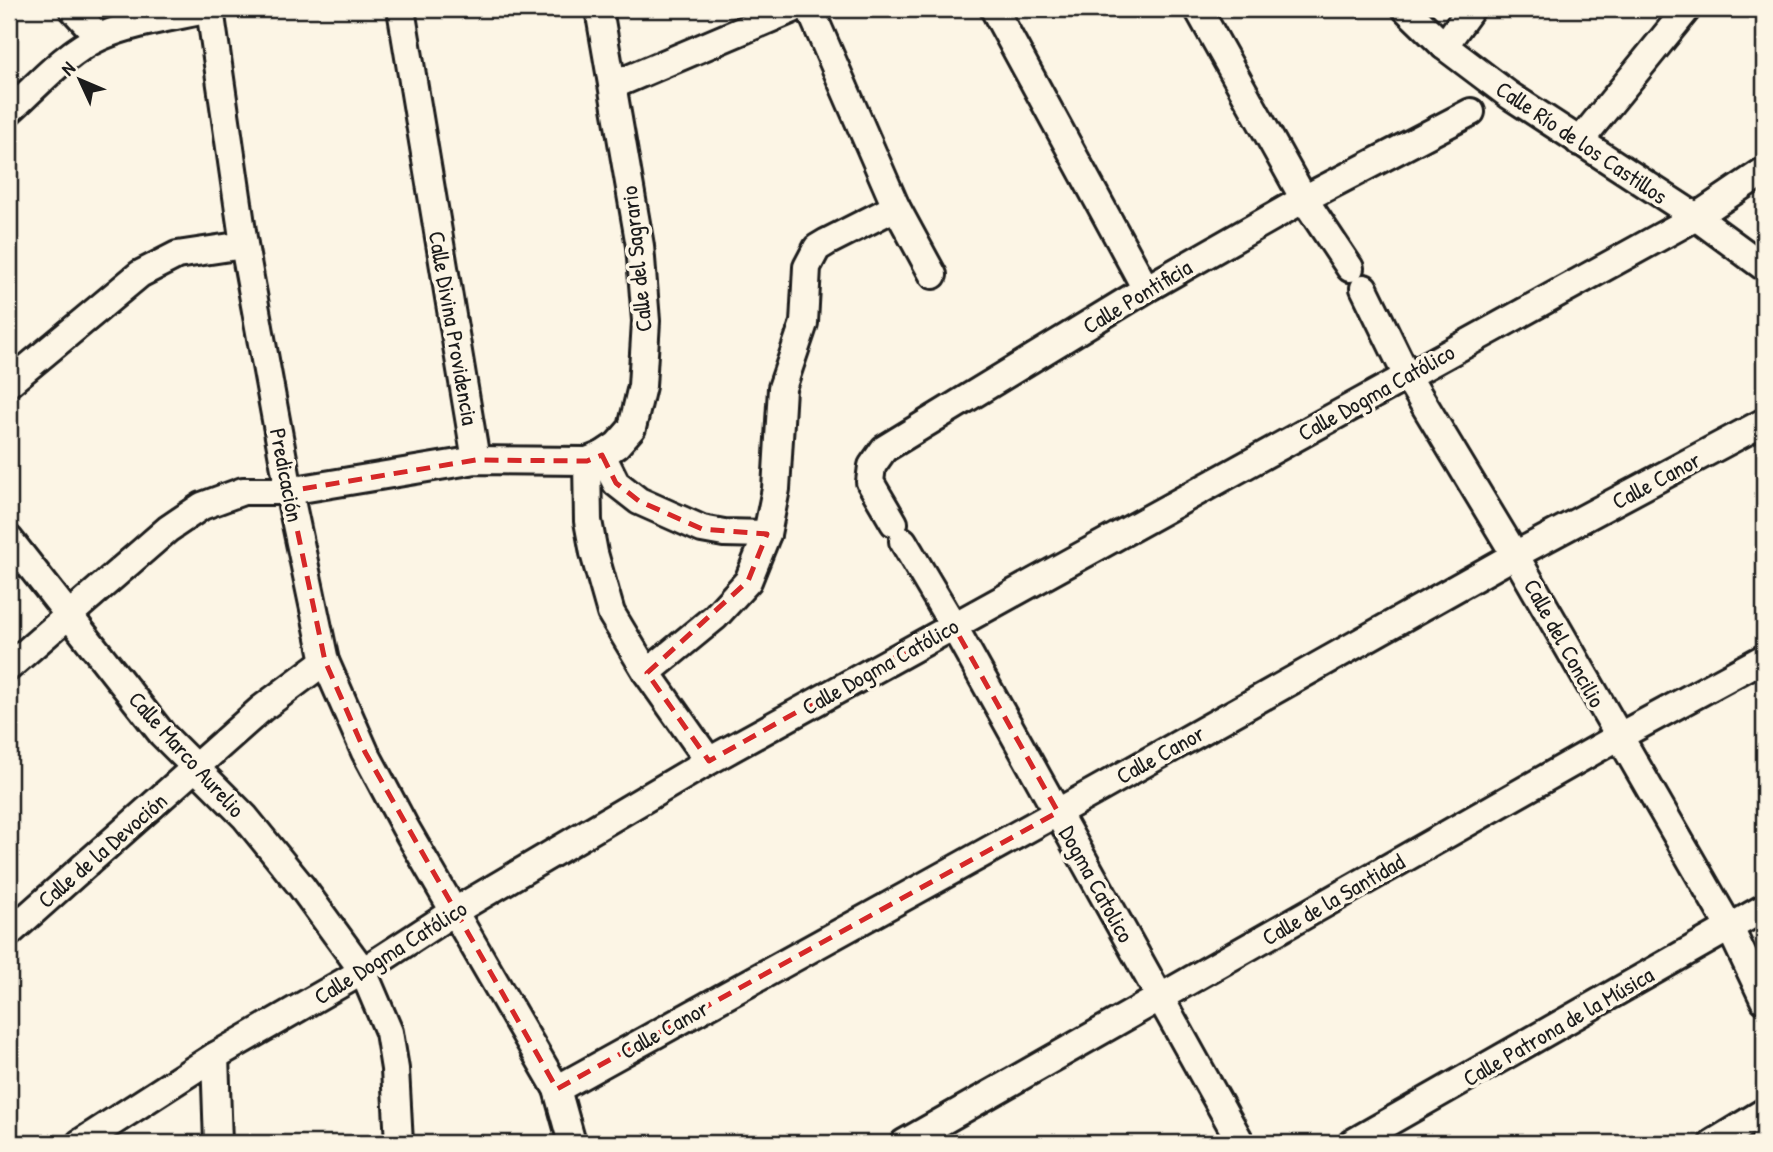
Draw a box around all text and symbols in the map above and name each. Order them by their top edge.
north arrow [46,46,116,116]
text: N [55,56,81,81]
street label: Calle Río de los Castillos [1490,73,1674,211]
street label: Calle del Sagrario [613,185,659,333]
street label: Calle Divina Providencia [422,229,486,427]
street label: Calle Pontificia [1077,251,1197,341]
street label: Calle Dogma Católico [1292,336,1460,448]
street label: Predicación [263,425,311,525]
street label: Calle Canor [1606,444,1706,516]
street label: Calle del Concilio [1517,573,1613,713]
street label: Calle Dogma Católico [796,610,964,722]
street label: Calle Marco Aurelio [122,684,252,824]
street label: Calle Canor [1110,717,1210,791]
street label: Calle de la Devoción [31,785,173,915]
street label: Dogma Catolico [1052,820,1142,948]
street label: Calle de la Santidad [1256,846,1410,952]
street label: Calle Dogma Católico [308,893,472,1011]
street label: Calle Patrona de la Música [1457,959,1659,1093]
street label: Calle Canor [614,992,714,1066]

